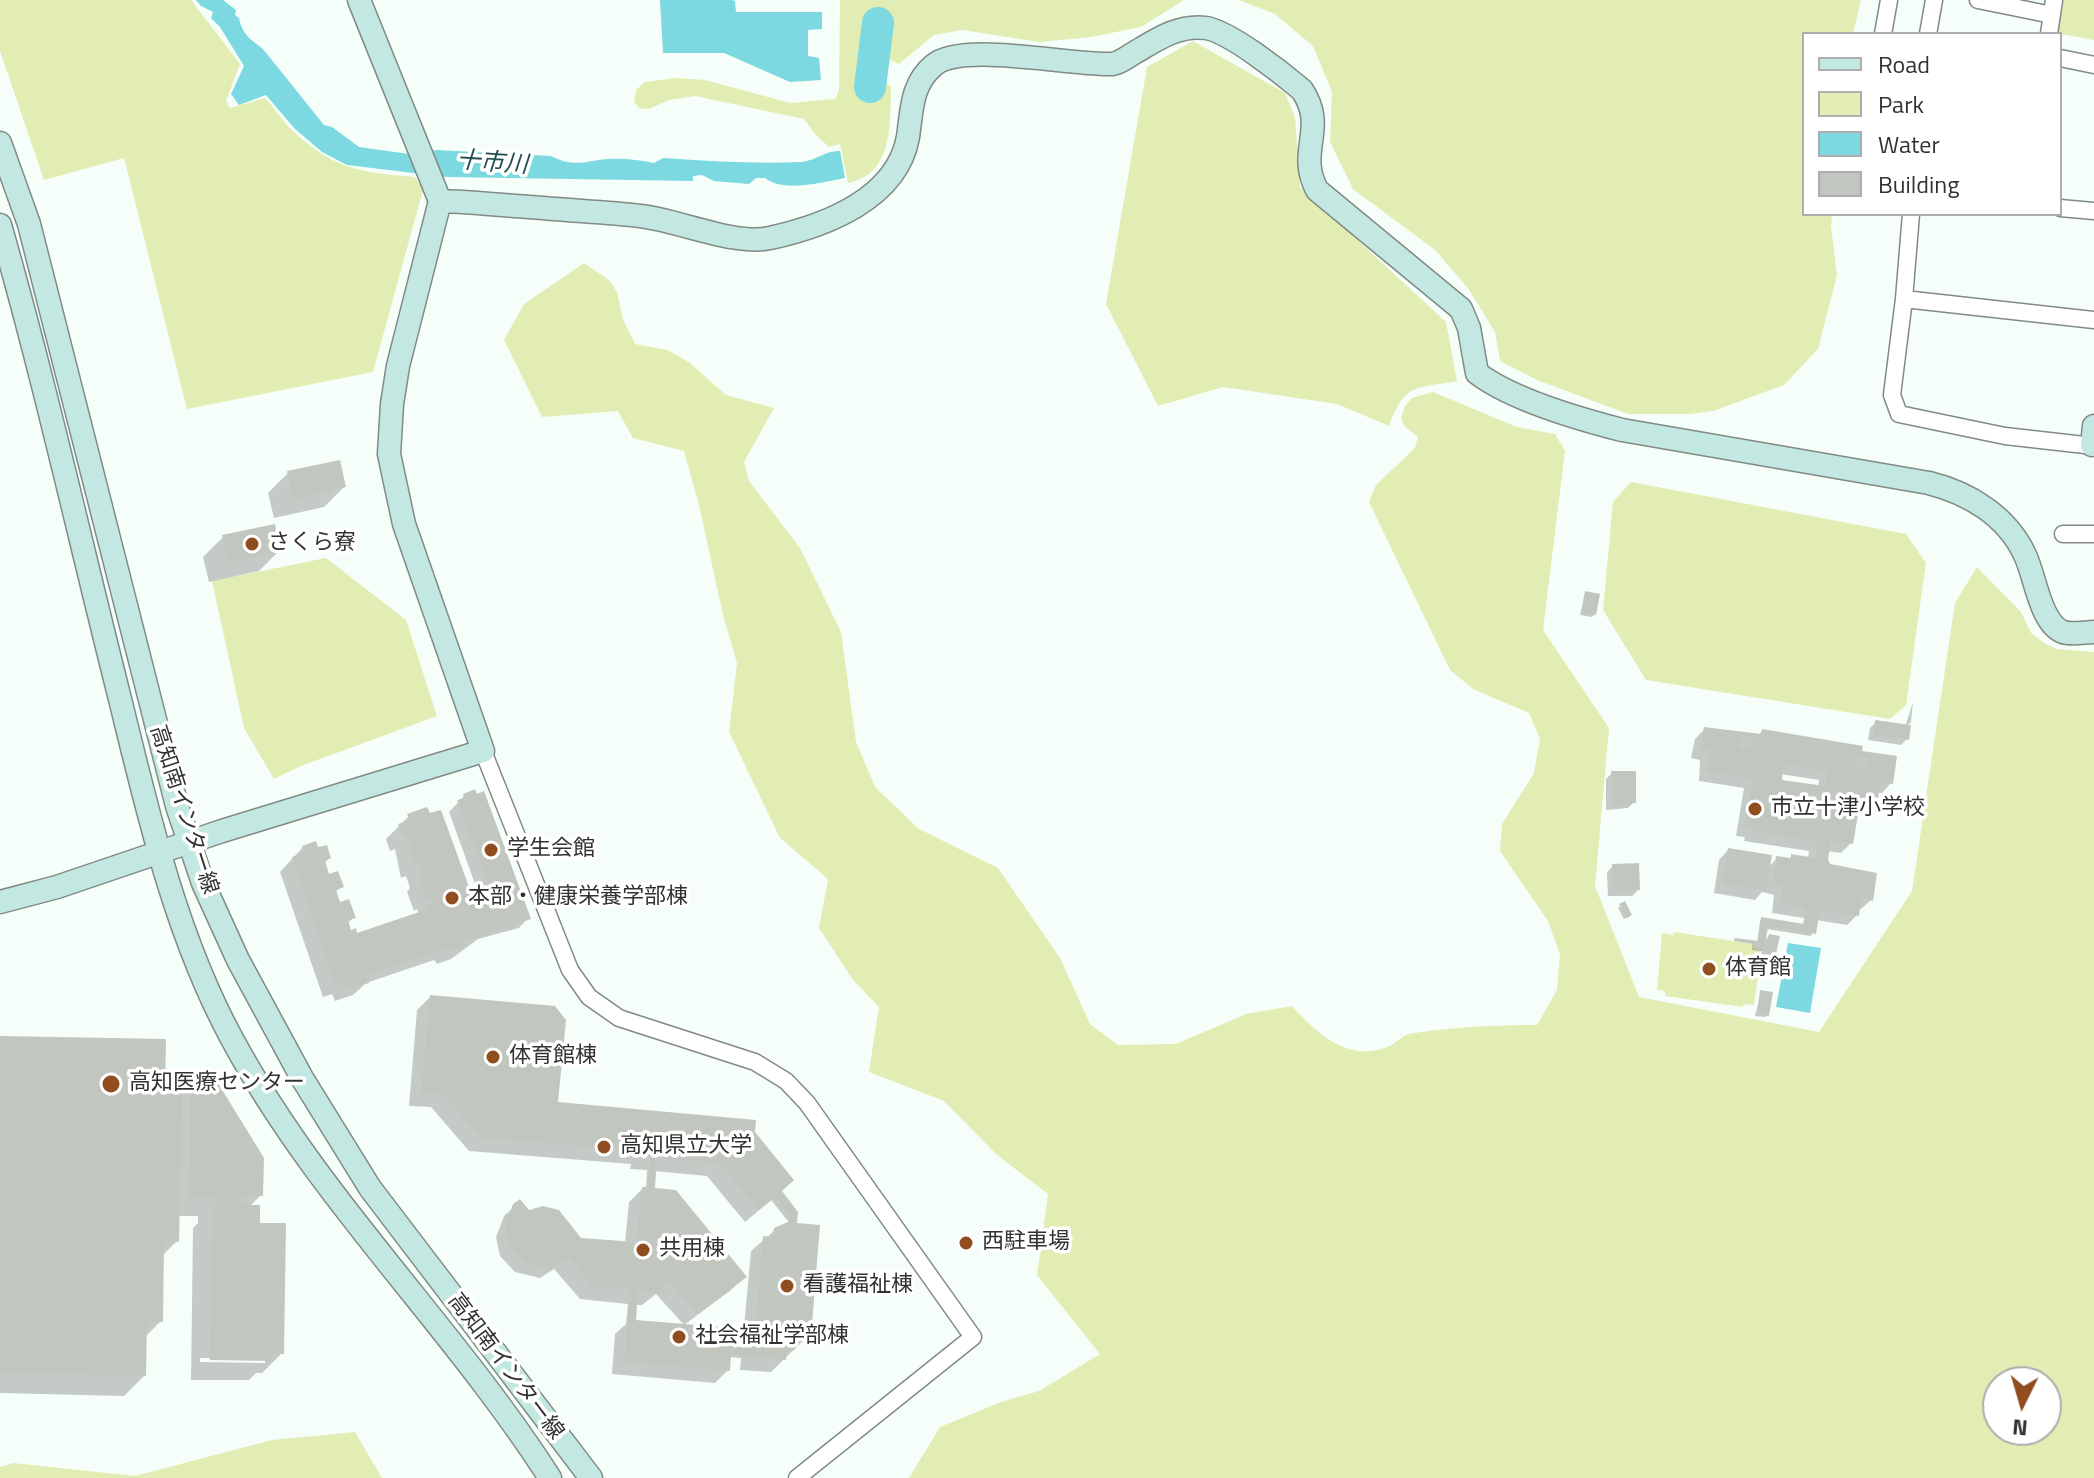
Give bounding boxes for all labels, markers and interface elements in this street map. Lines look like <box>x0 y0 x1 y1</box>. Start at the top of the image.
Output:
legend <box>1802 32 2062 216</box>
text: Road <box>1878 46 1930 82</box>
text: Park <box>1878 86 1924 122</box>
text: Water <box>1878 126 1940 162</box>
water label: 十市川 <box>455 147 529 181</box>
text: Building <box>1878 166 1960 202</box>
place label: さくら寮 <box>268 531 356 557</box>
marker: さくら寮 <box>243 535 261 553</box>
street label: 高知南インター線 <box>143 722 223 898</box>
place label: 市立十津小学校 <box>1771 796 1925 822</box>
marker: 市立十津小学校 <box>1746 800 1764 818</box>
place label: 学生会館 <box>507 837 595 863</box>
marker: 学生会館 <box>482 841 500 859</box>
place label: 本部・健康栄養学部棟 <box>468 885 688 911</box>
marker: 本部・健康栄養学部棟 <box>443 889 461 907</box>
place label: 体育館 <box>1725 956 1791 982</box>
marker: 体育館 <box>1700 960 1718 978</box>
place label: 体育館棟 <box>509 1044 597 1070</box>
marker: 体育館棟 <box>484 1048 502 1066</box>
place label: 高知医療センター <box>129 1071 305 1097</box>
marker: 高知医療センター <box>100 1073 122 1095</box>
place label: 高知県立大学 <box>620 1134 752 1160</box>
marker: 高知県立大学 <box>595 1138 613 1156</box>
place label: 西駐車場 <box>982 1230 1070 1256</box>
marker: 西駐車場 <box>957 1234 975 1252</box>
place label: 共用棟 <box>659 1237 725 1263</box>
marker: 共用棟 <box>634 1241 652 1259</box>
place label: 看護福祉棟 <box>803 1273 913 1299</box>
marker: 看護福祉棟 <box>778 1277 796 1295</box>
street label: 高知南インター線 <box>441 1289 569 1445</box>
place label: 社会福祉学部棟 <box>695 1324 849 1350</box>
marker: 社会福祉学部棟 <box>670 1328 688 1346</box>
north arrow <box>1982 1366 2062 1446</box>
text: N <box>2011 1410 2029 1446</box>

